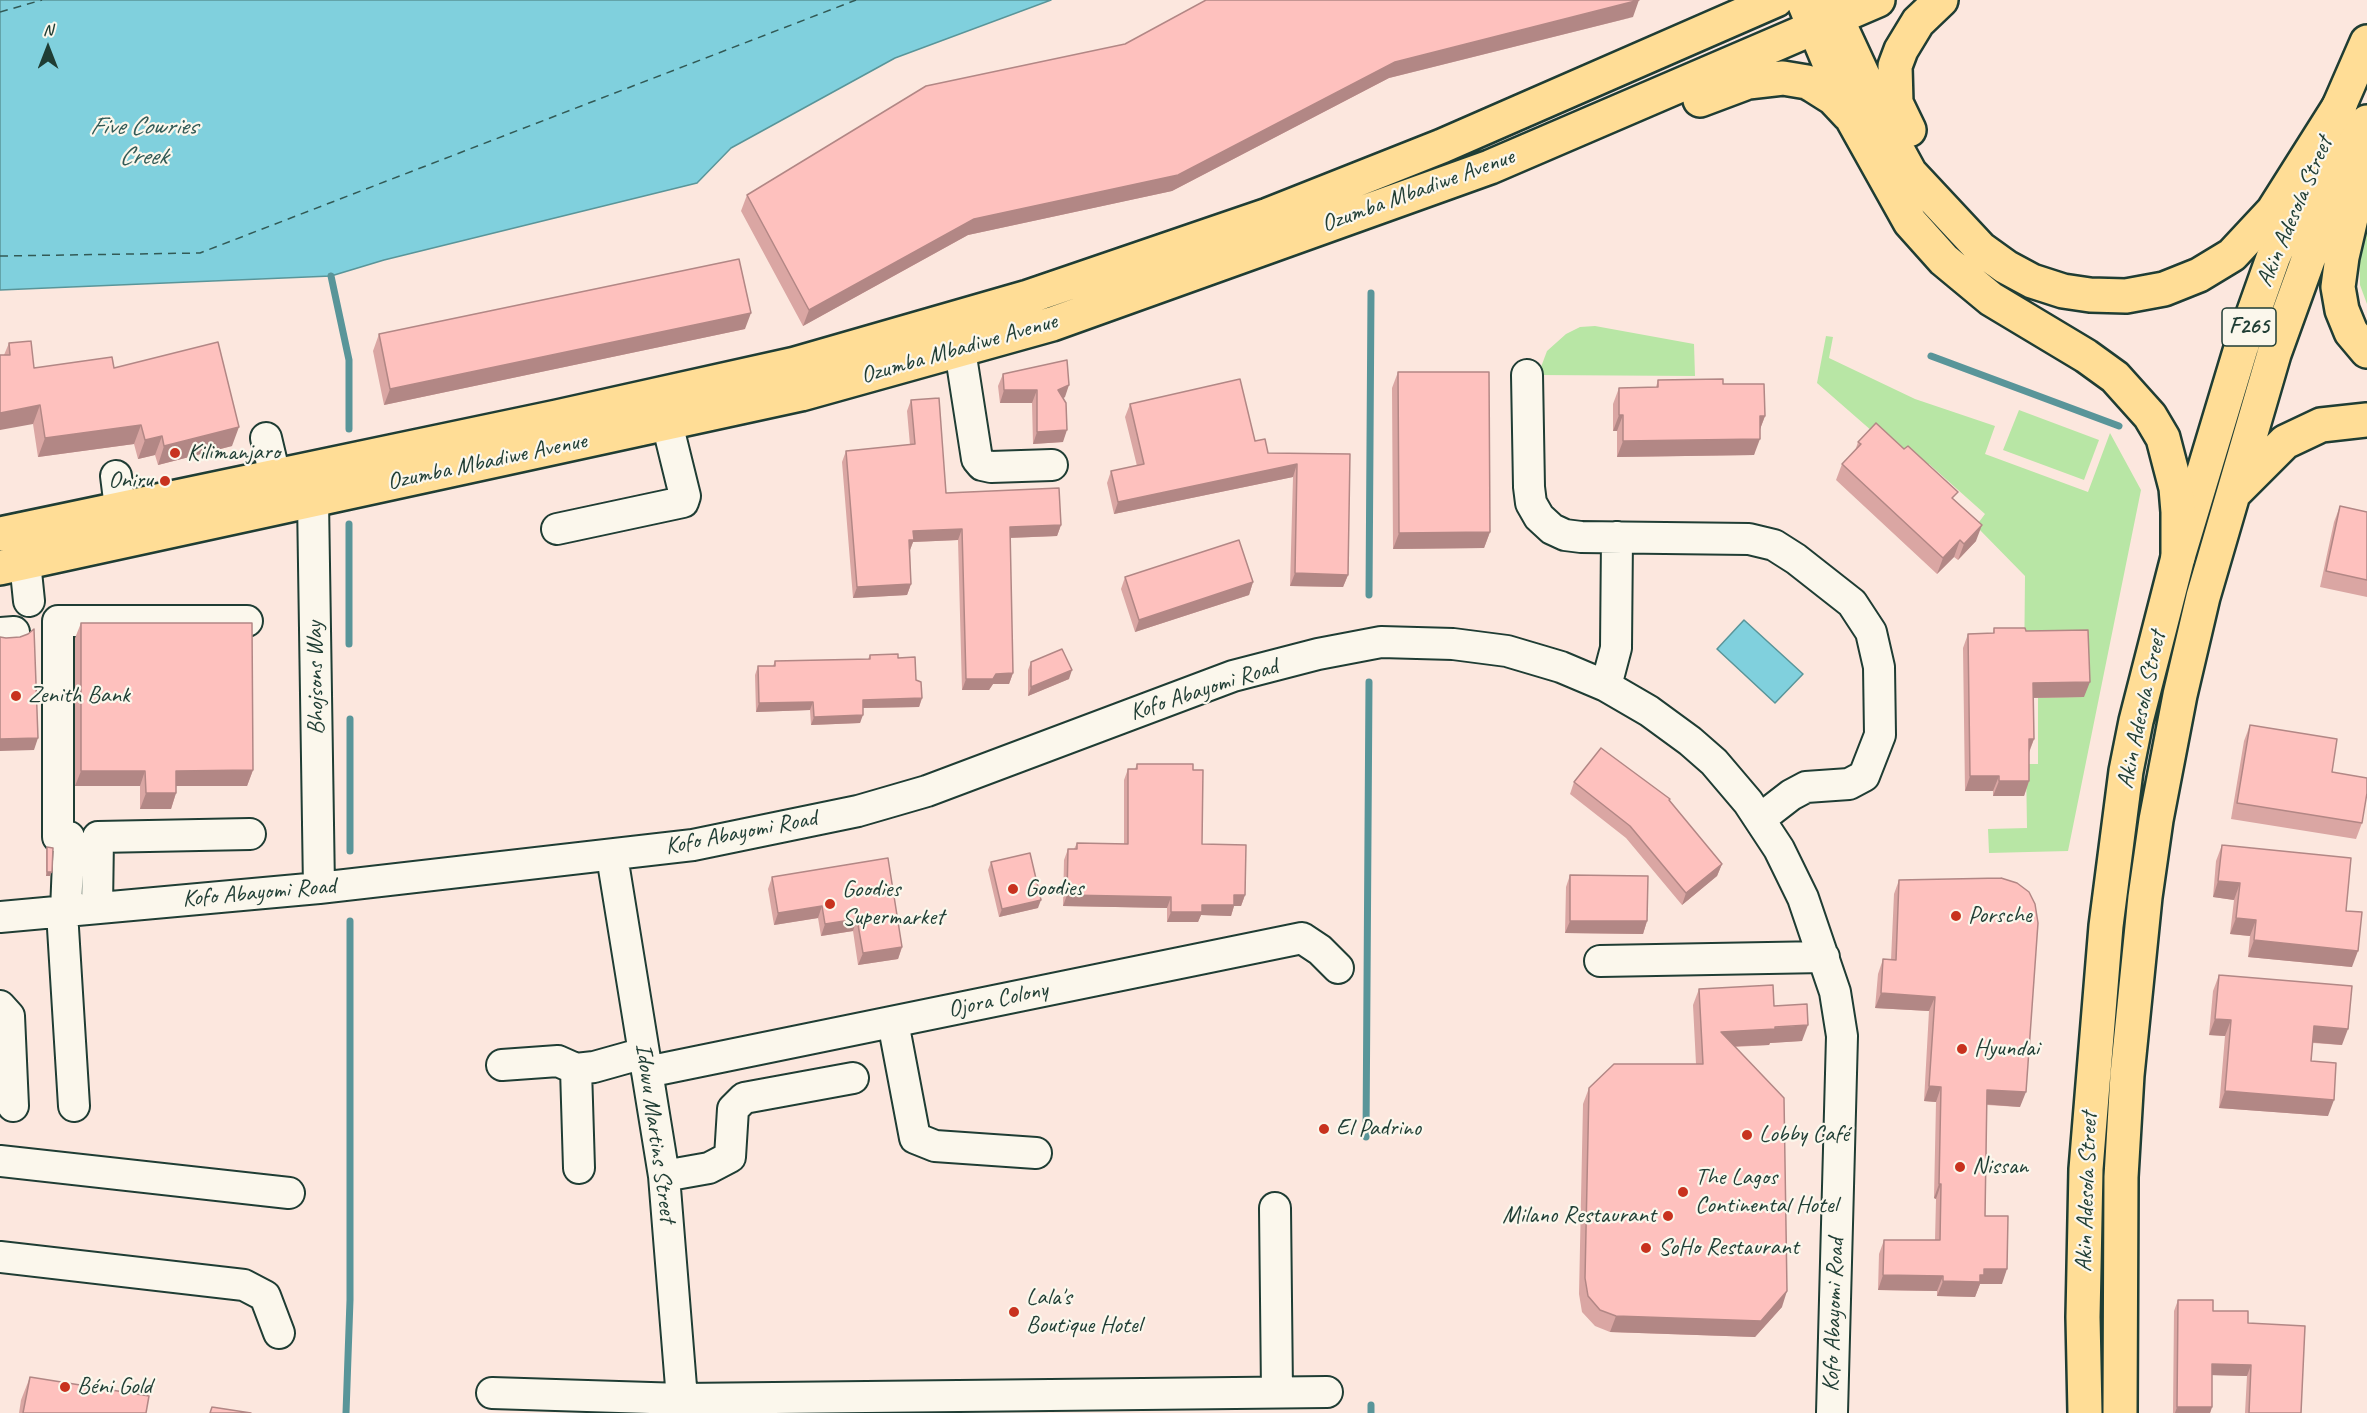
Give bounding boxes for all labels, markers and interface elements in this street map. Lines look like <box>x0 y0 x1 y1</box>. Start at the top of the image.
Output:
north arrow <box>18 18 78 78</box>
text: N <box>43 20 53 40</box>
water label: Five Cowries Creek <box>90 111 196 172</box>
street label: Akin Adesola Street <box>2250 133 2340 291</box>
street label: Ozumba Mbadiwe Avenue <box>1318 143 1518 239</box>
street label: Ozumba Mbadiwe Avenue <box>858 307 1060 391</box>
road number: F265 <box>2222 308 2276 346</box>
street label: Ozumba Mbadiwe Avenue <box>385 427 589 497</box>
place label: Kilimanjaro <box>187 439 280 467</box>
marker: Kilimanjaro <box>168 446 182 460</box>
place label: Oniru <box>108 467 153 495</box>
marker: Oniru <box>158 474 172 488</box>
street label: Bhojsons Way <box>301 621 331 735</box>
street label: Akin Adesola Street <box>2111 629 2173 791</box>
street label: Kofo Abayomi Road <box>1126 653 1282 727</box>
place label: Zenith Bank <box>28 682 130 710</box>
marker: Zenith Bank <box>9 689 23 703</box>
street label: Kofo Abayomi Road <box>663 804 819 862</box>
street label: Kofo Abayomi Road <box>181 872 337 914</box>
place label: Goodies <box>1025 875 1084 903</box>
place label: Goodies Supermarket <box>842 876 944 932</box>
marker: Goodies <box>1006 882 1020 896</box>
marker: Goodies Supermarket <box>823 897 837 911</box>
place label: Porsche <box>1968 902 2032 930</box>
marker: Porsche <box>1949 909 1963 923</box>
street label: Ojora Colony <box>946 975 1050 1025</box>
place label: Hyundai <box>1974 1035 2039 1063</box>
street label: Idowu Martins Street <box>628 1042 682 1224</box>
marker: Hyundai <box>1955 1042 1969 1056</box>
street label: Akin Adesola Street <box>2070 1112 2104 1272</box>
place label: El Padrino <box>1336 1115 1421 1143</box>
place label: Lobby Café <box>1759 1121 1849 1149</box>
marker: El Padrino <box>1317 1122 1331 1136</box>
marker: Lobby Café <box>1740 1128 1754 1142</box>
place label: Nissan <box>1972 1153 2028 1181</box>
marker: Nissan <box>1953 1160 1967 1174</box>
place label: The Lagos Continental Hotel <box>1695 1164 1838 1220</box>
marker: The Lagos Continental Hotel <box>1676 1185 1690 1199</box>
place label: Milano Restaurant <box>1502 1202 1656 1230</box>
marker: Milano Restaurant <box>1661 1209 1675 1223</box>
place label: SoHo Restaurant <box>1658 1234 1799 1262</box>
street label: Kofo Abayomi Road <box>1817 1238 1851 1392</box>
marker: SoHo Restaurant <box>1639 1241 1653 1255</box>
place label: Lala's Boutique Hotel <box>1026 1284 1142 1340</box>
marker: Lala's Boutique Hotel <box>1007 1305 1021 1319</box>
place label: Béni Gold <box>77 1373 152 1401</box>
marker: Béni Gold <box>58 1380 72 1394</box>

